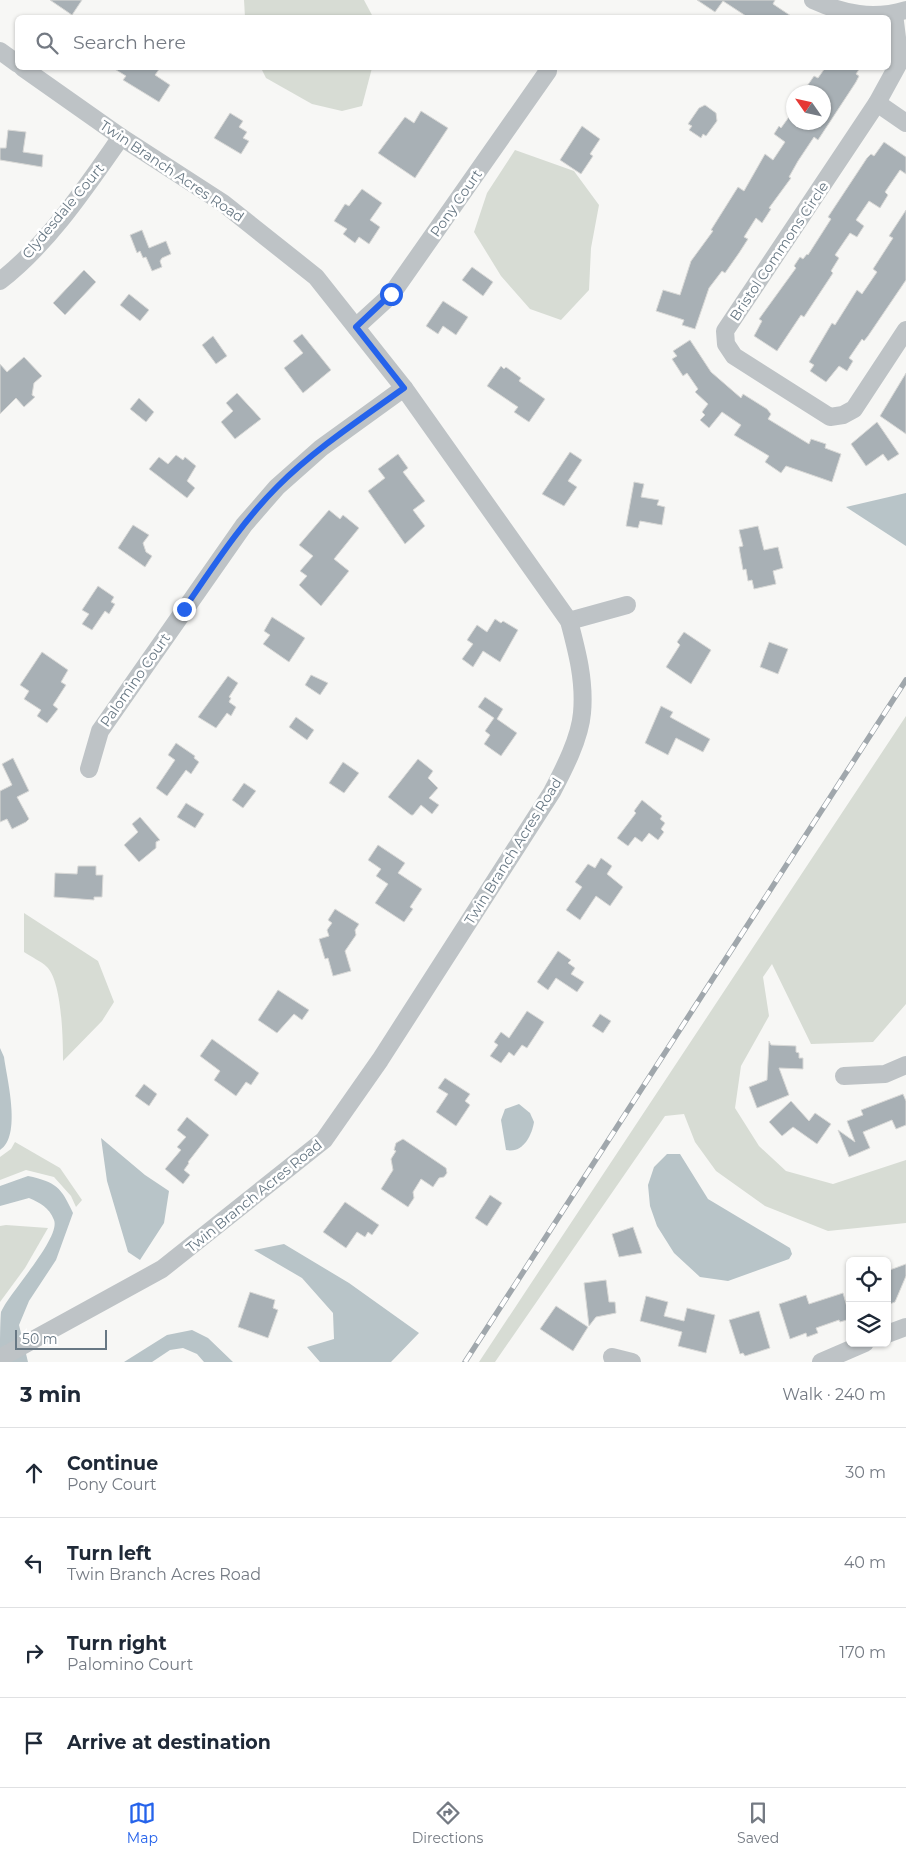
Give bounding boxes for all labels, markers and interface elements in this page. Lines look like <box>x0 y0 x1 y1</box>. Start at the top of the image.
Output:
search box <box>15 15 891 70</box>
icon: search <box>33 29 61 57</box>
text: Search here <box>73 31 186 54</box>
north arrow <box>786 85 831 130</box>
street label: Twin Branch Acres Road <box>97 116 247 226</box>
street label: Clydesdale Court <box>18 159 108 262</box>
street label: Pony Court <box>426 165 486 240</box>
street label: Bristol Commons Circle <box>726 178 832 324</box>
route start <box>380 283 403 306</box>
route end <box>173 598 196 621</box>
street label: Palomino Court <box>96 629 174 730</box>
street label: Twin Branch Acres Road <box>460 774 566 928</box>
street label: Twin Branch Acres Road <box>182 1136 326 1256</box>
map controls <box>846 1257 891 1347</box>
button: locate <box>846 1257 891 1302</box>
button: layers <box>846 1302 891 1347</box>
scale bar <box>15 1327 108 1350</box>
text: 50 m <box>22 1330 58 1348</box>
text: 3 min <box>20 1382 81 1407</box>
text: Walk · 240 m <box>782 1385 886 1404</box>
text: Continue <box>67 1452 158 1475</box>
icon: ahead <box>20 1459 48 1487</box>
text: 30 m <box>845 1463 886 1482</box>
text: Pony Court <box>67 1475 157 1494</box>
text: Turn left <box>67 1542 152 1565</box>
icon: left <box>20 1549 48 1577</box>
text: 40 m <box>844 1553 886 1572</box>
text: Twin Branch Acres Road <box>67 1565 261 1584</box>
text: Turn right <box>67 1632 167 1655</box>
icon: right <box>20 1639 48 1667</box>
text: 170 m <box>839 1643 886 1662</box>
text: Palomino Court <box>67 1655 193 1674</box>
icon: arrive <box>20 1729 48 1757</box>
text: Arrive at destination <box>67 1731 271 1754</box>
tab: Map <box>127 1799 158 1847</box>
tab: Directions <box>412 1799 483 1847</box>
tab: Saved <box>737 1799 779 1847</box>

